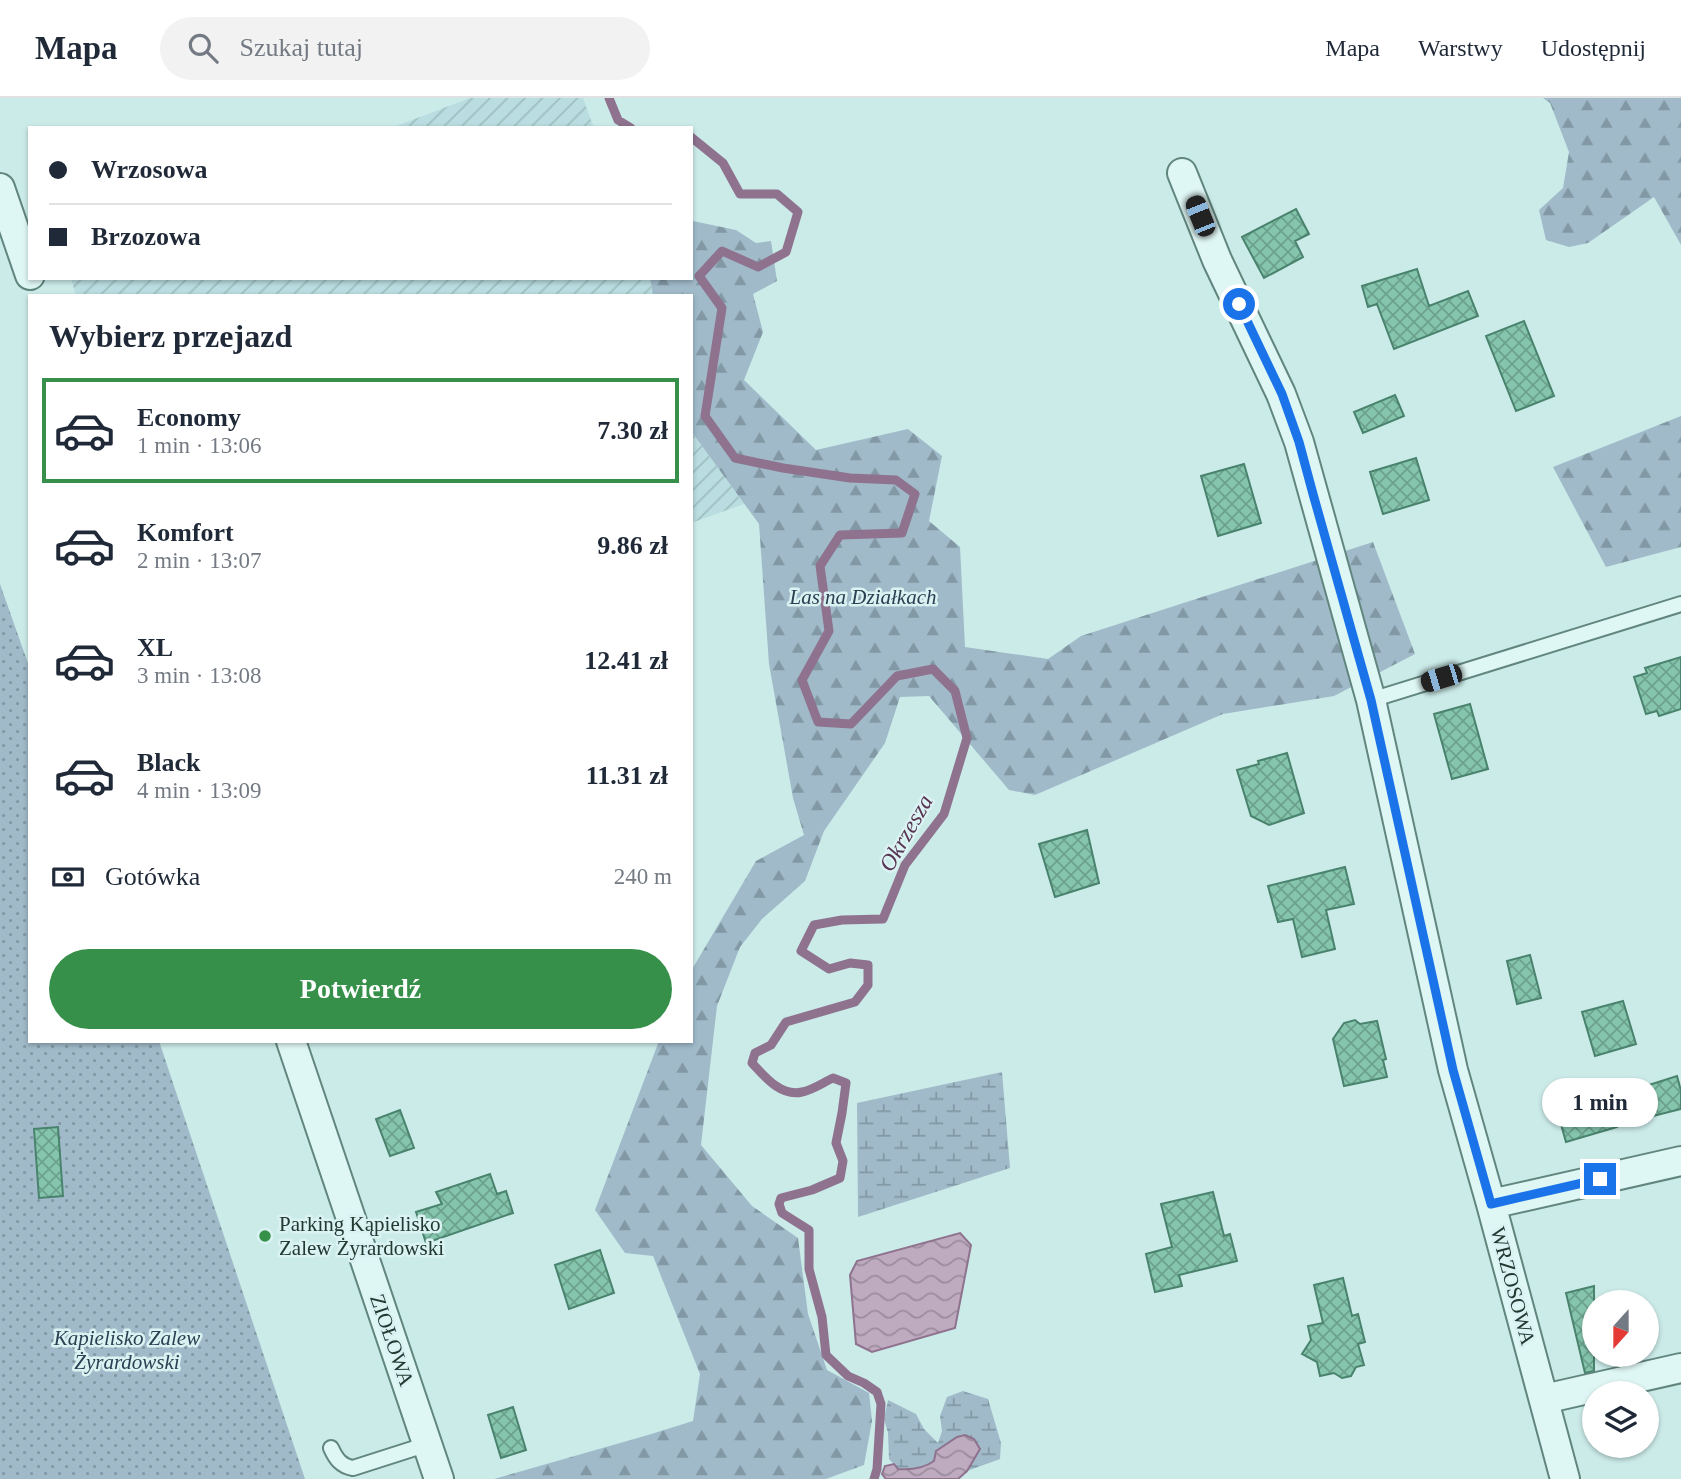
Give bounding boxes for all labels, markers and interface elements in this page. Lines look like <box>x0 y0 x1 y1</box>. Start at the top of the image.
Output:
search box <box>160 17 650 80</box>
icon: search <box>184 29 222 67</box>
text: Mapa <box>35 30 118 66</box>
text: Szukaj tutaj <box>240 33 363 62</box>
text: Mapa <box>1325 35 1380 61</box>
text: Warstwy <box>1418 35 1503 61</box>
text: Udostępnij <box>1541 35 1646 61</box>
text: Wrzosowa <box>91 155 208 184</box>
car <box>1183 193 1218 239</box>
text: Brzozowa <box>91 222 201 251</box>
route start <box>1223 288 1255 320</box>
text: Wybierz przejazd <box>49 318 292 354</box>
icon: car <box>53 399 116 462</box>
text: Economy <box>137 403 241 432</box>
text: 7.30 zł <box>597 416 668 445</box>
text: 1 min · 13:06 <box>137 433 262 458</box>
icon: car <box>53 514 116 577</box>
text: Komfort <box>137 518 234 547</box>
text: 9.86 zł <box>597 531 668 560</box>
text: 2 min · 13:07 <box>137 548 262 573</box>
park label: Las na Działkach <box>789 585 937 609</box>
icon: car <box>53 629 116 692</box>
text: XL <box>137 633 173 662</box>
text: 12.41 zł <box>584 646 668 675</box>
car <box>1418 662 1465 694</box>
text: 3 min · 13:08 <box>137 663 262 688</box>
icon: car <box>53 744 116 807</box>
text: Black <box>137 748 201 777</box>
text: 11.31 zł <box>586 761 668 790</box>
text: 4 min · 13:09 <box>137 778 262 803</box>
water label: Okrzesza <box>874 790 938 876</box>
icon: cash <box>49 858 87 896</box>
text: Gotówka <box>105 862 200 891</box>
text: 240 m <box>614 864 672 889</box>
button: Potwierdź <box>49 949 672 1029</box>
callout: 1 min <box>1542 1077 1658 1126</box>
text: 1 min <box>1572 1090 1628 1115</box>
route end <box>1584 1163 1616 1195</box>
place label: Parking Kąpielisko Zalew Żyrardowski <box>279 1212 444 1260</box>
street label: WRZOSOWA <box>1486 1224 1541 1349</box>
marker: Parking Kąpielisko Zalew Żyrardowski <box>257 1228 273 1244</box>
north arrow <box>1582 1290 1659 1367</box>
map controls <box>1582 1290 1659 1458</box>
street label: ZIOŁOWA <box>365 1291 419 1390</box>
park label: Kapielisko Zalew Żyrardowski <box>53 1326 200 1374</box>
button: layers <box>1582 1381 1659 1458</box>

